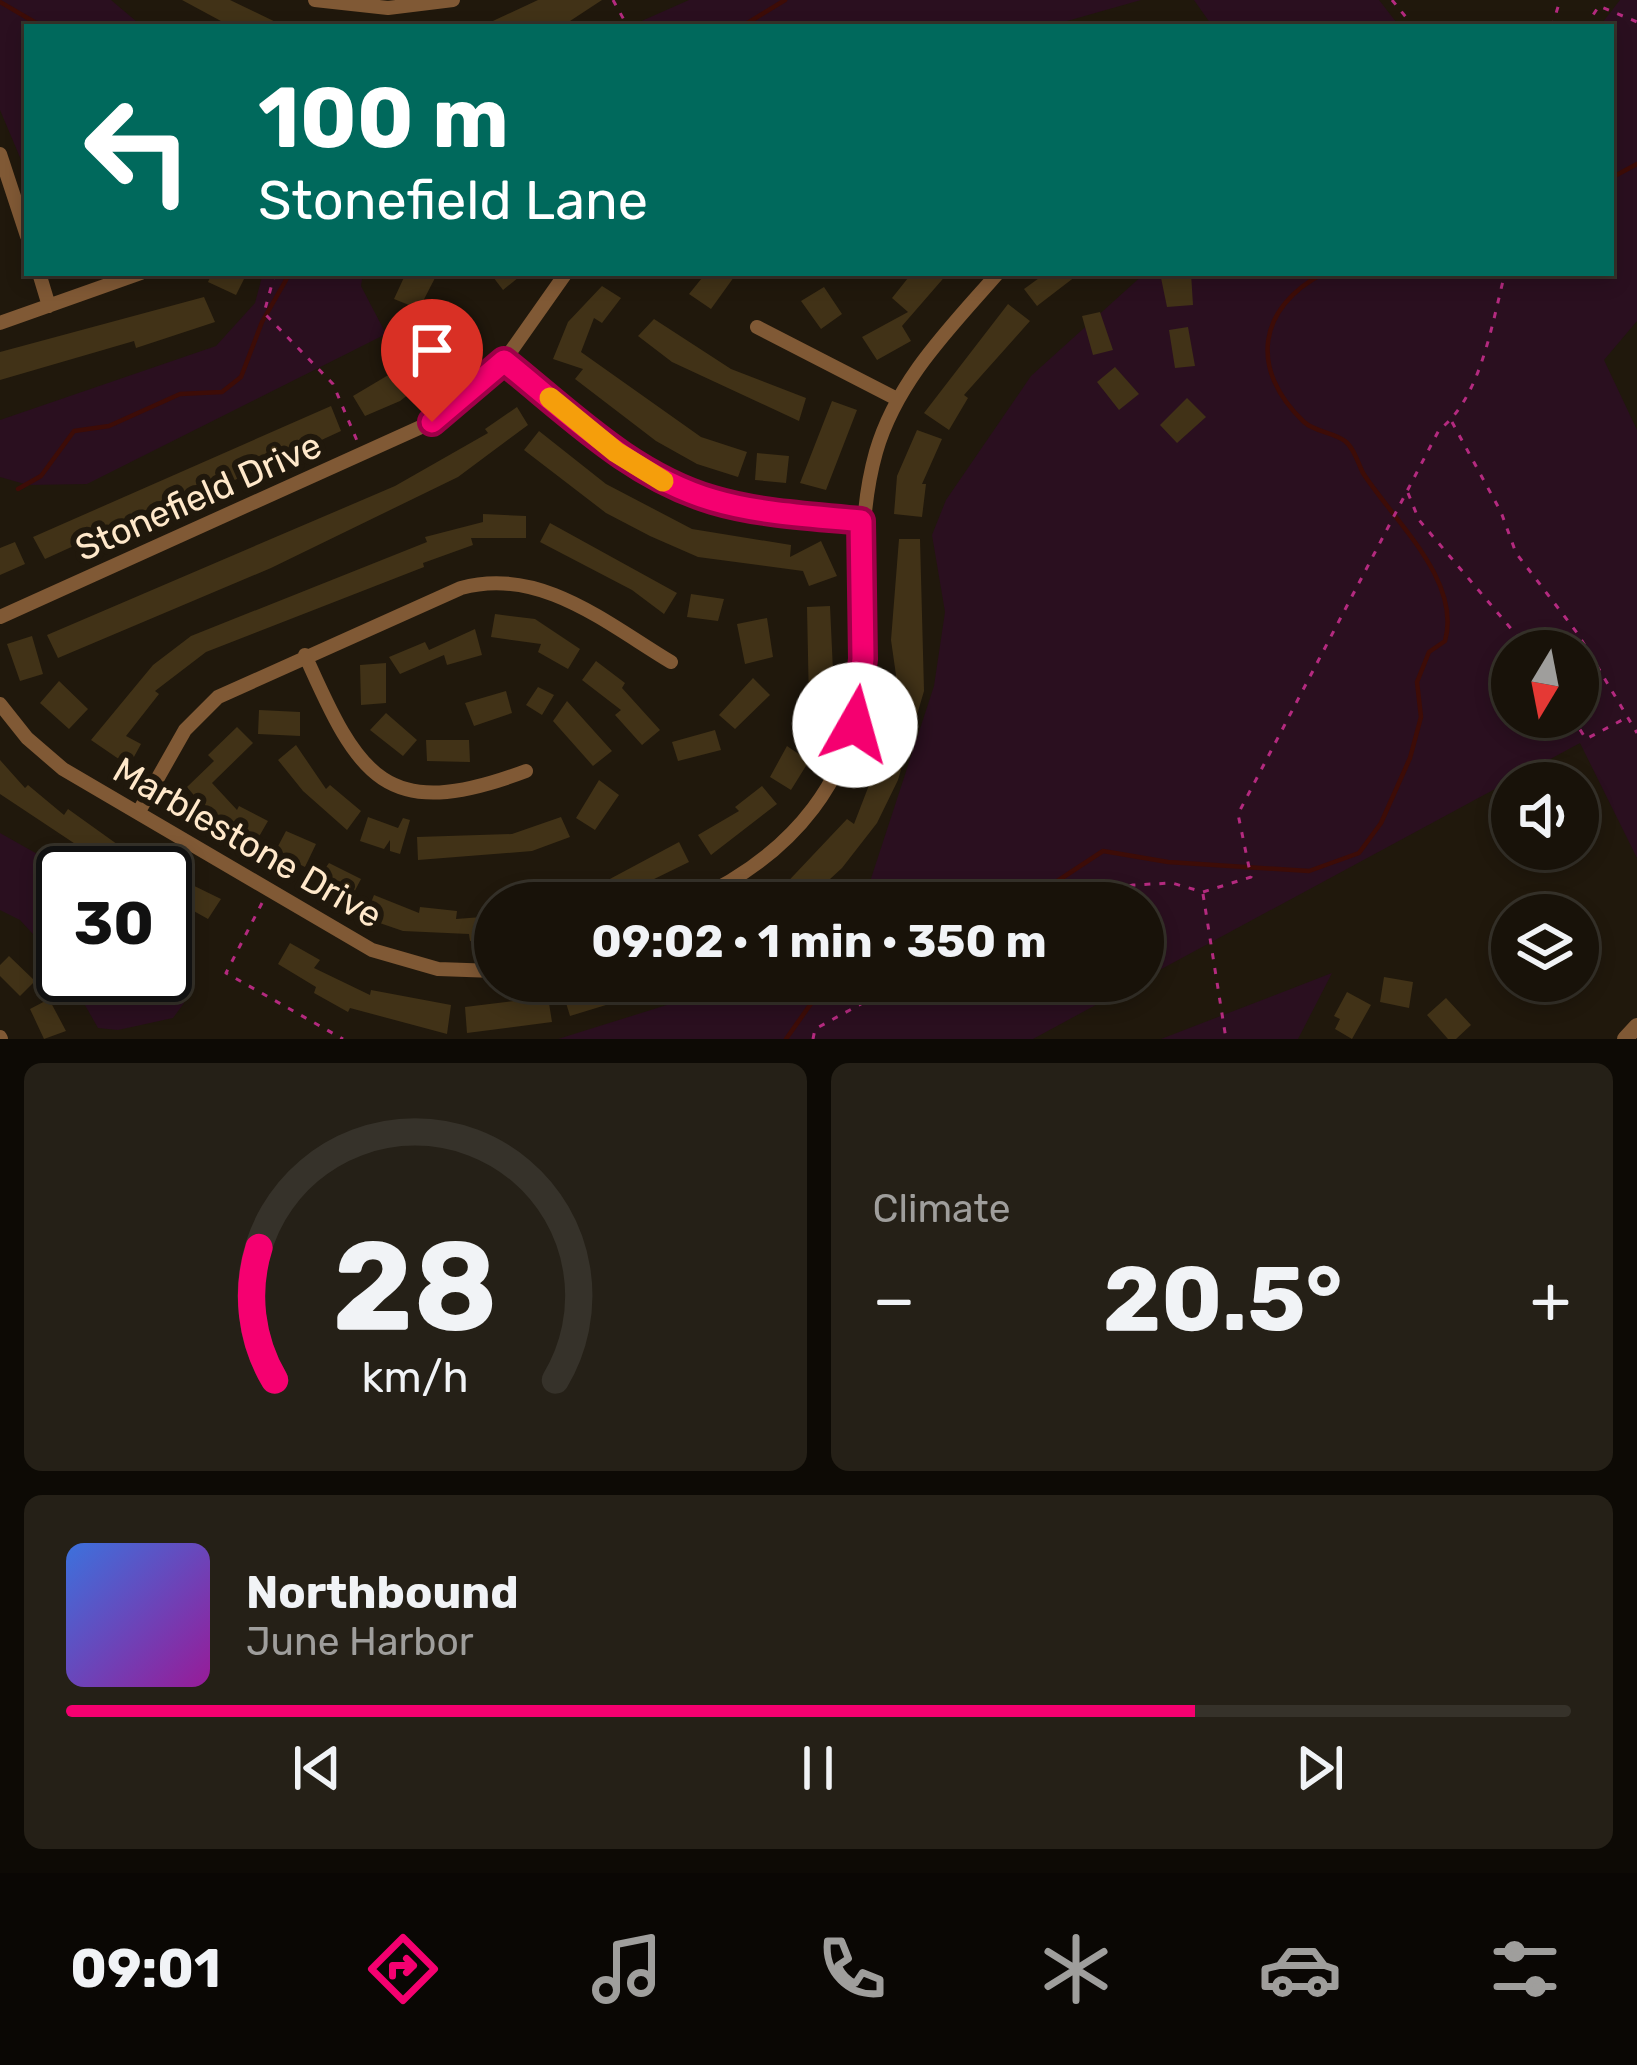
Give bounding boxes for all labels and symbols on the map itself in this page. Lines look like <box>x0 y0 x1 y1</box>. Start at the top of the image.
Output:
pin <box>381 299 483 422</box>
street label: Stonefield Drive <box>69 423 328 570</box>
north arrow <box>1491 630 1599 738</box>
position arrow <box>792 662 918 788</box>
street label: Marblestone Drive <box>106 748 390 937</box>
speed limit sign: 30 <box>36 846 192 1002</box>

